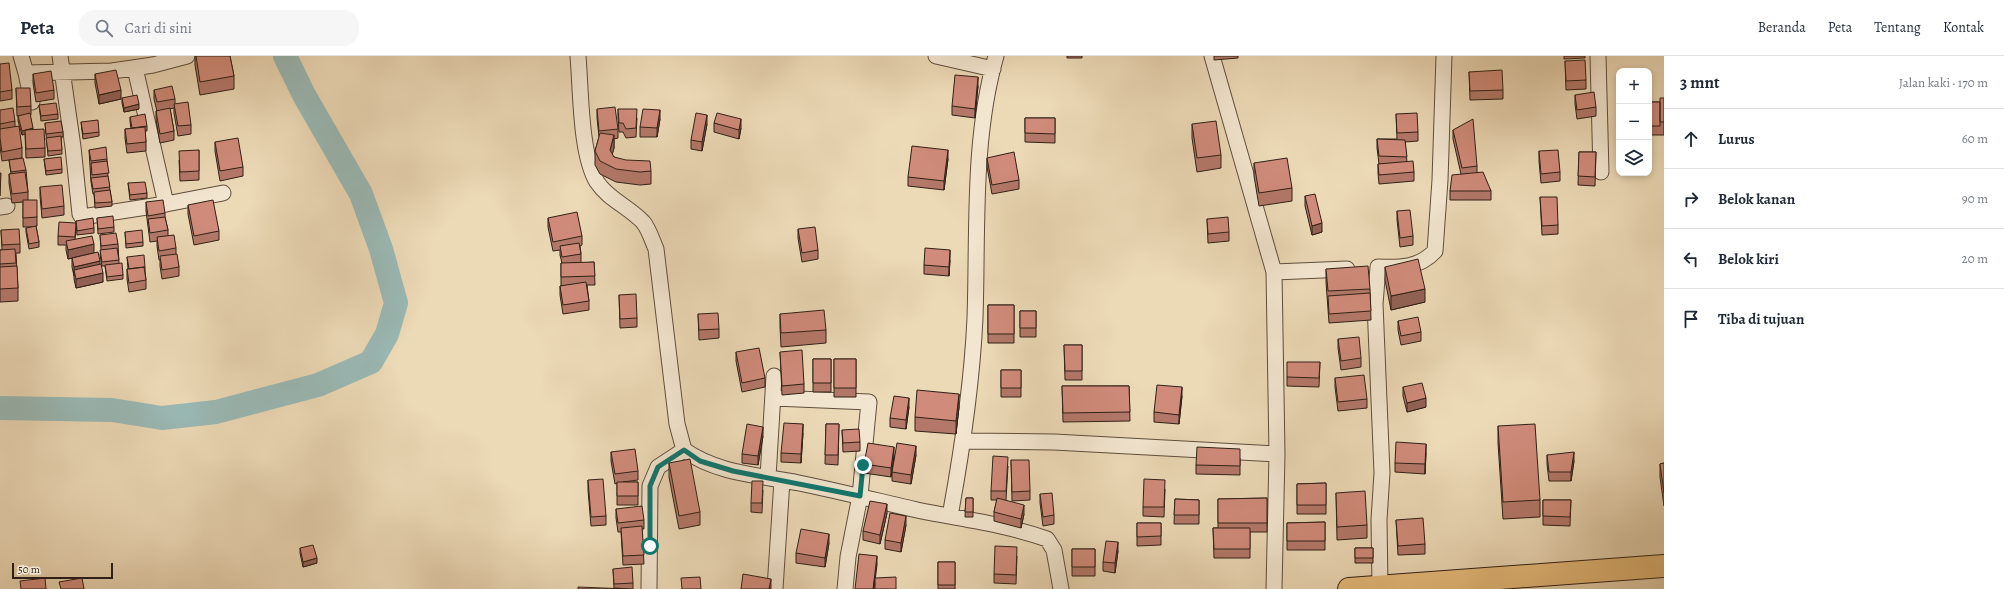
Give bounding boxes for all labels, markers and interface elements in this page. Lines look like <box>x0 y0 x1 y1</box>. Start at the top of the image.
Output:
search box <box>79 10 359 46</box>
text: Peta <box>20 15 55 41</box>
icon: search <box>93 17 115 39</box>
text: Cari di sini <box>125 18 192 38</box>
text: Beranda <box>1758 18 1806 37</box>
text: Peta <box>1828 18 1852 37</box>
text: Tentang <box>1874 18 1921 37</box>
text: Kontak <box>1943 18 1984 37</box>
map controls <box>1616 68 1652 176</box>
button: + <box>1616 68 1652 104</box>
text: 3 mnt <box>1680 71 1720 94</box>
text: Jalan kaki · 170 m <box>1899 74 1988 91</box>
button: − <box>1616 104 1652 140</box>
icon: ahead <box>1680 128 1702 150</box>
text: Lurus <box>1718 129 1755 149</box>
text: 60 m <box>1962 130 1988 147</box>
button: layers <box>1616 140 1652 176</box>
icon: right <box>1680 188 1702 210</box>
text: Belok kanan <box>1718 189 1795 209</box>
text: 90 m <box>1962 190 1988 207</box>
icon: left <box>1680 248 1702 270</box>
text: Belok kiri <box>1718 249 1779 269</box>
text: 20 m <box>1962 250 1988 267</box>
icon: arrive <box>1680 308 1702 330</box>
text: Tiba di tujuan <box>1718 309 1804 329</box>
route end <box>854 456 872 474</box>
route start <box>641 537 659 555</box>
scale bar <box>12 561 113 580</box>
text: 50 m <box>18 562 40 577</box>

